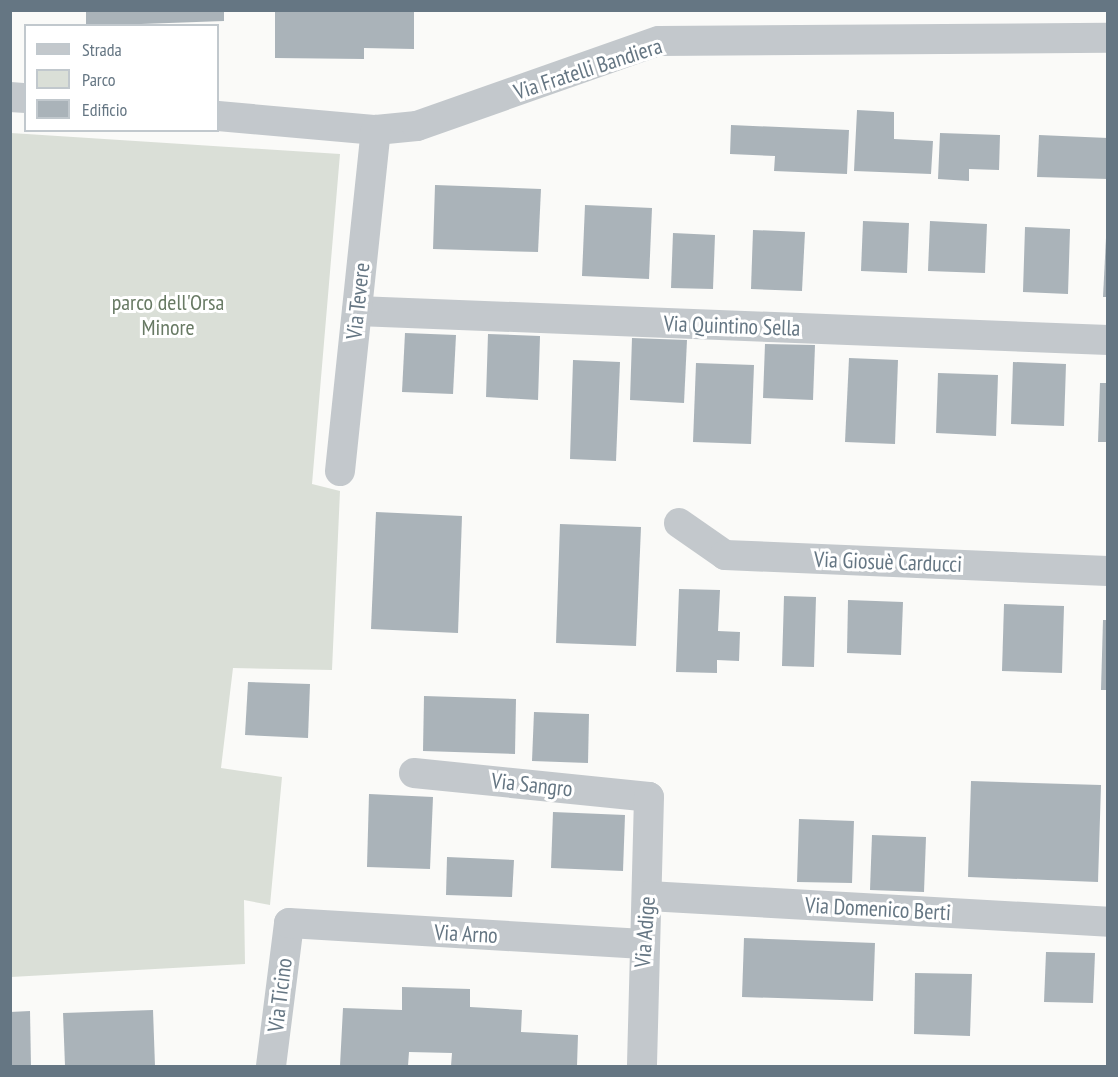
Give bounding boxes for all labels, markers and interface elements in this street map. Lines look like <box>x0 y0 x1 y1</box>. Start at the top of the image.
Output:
legend <box>24 24 219 132</box>
street label: Via Fratelli Bandiera <box>511 33 665 105</box>
text: Strada <box>82 38 122 61</box>
text: Parco <box>82 68 116 91</box>
text: Edificio <box>82 98 127 121</box>
street label: Via Tevere <box>341 261 375 341</box>
park label: parco dell'Orsa Minore <box>112 289 224 340</box>
street label: Via Quintino Sella <box>663 310 801 342</box>
street label: Via Giosuè Carducci <box>814 546 962 578</box>
street label: Via Sangro <box>490 768 574 802</box>
street label: Via Domenico Berti <box>805 892 951 926</box>
street label: Via Adige <box>629 895 661 969</box>
street label: Via Arno <box>433 919 499 949</box>
street label: Via Ticino <box>262 956 298 1034</box>

